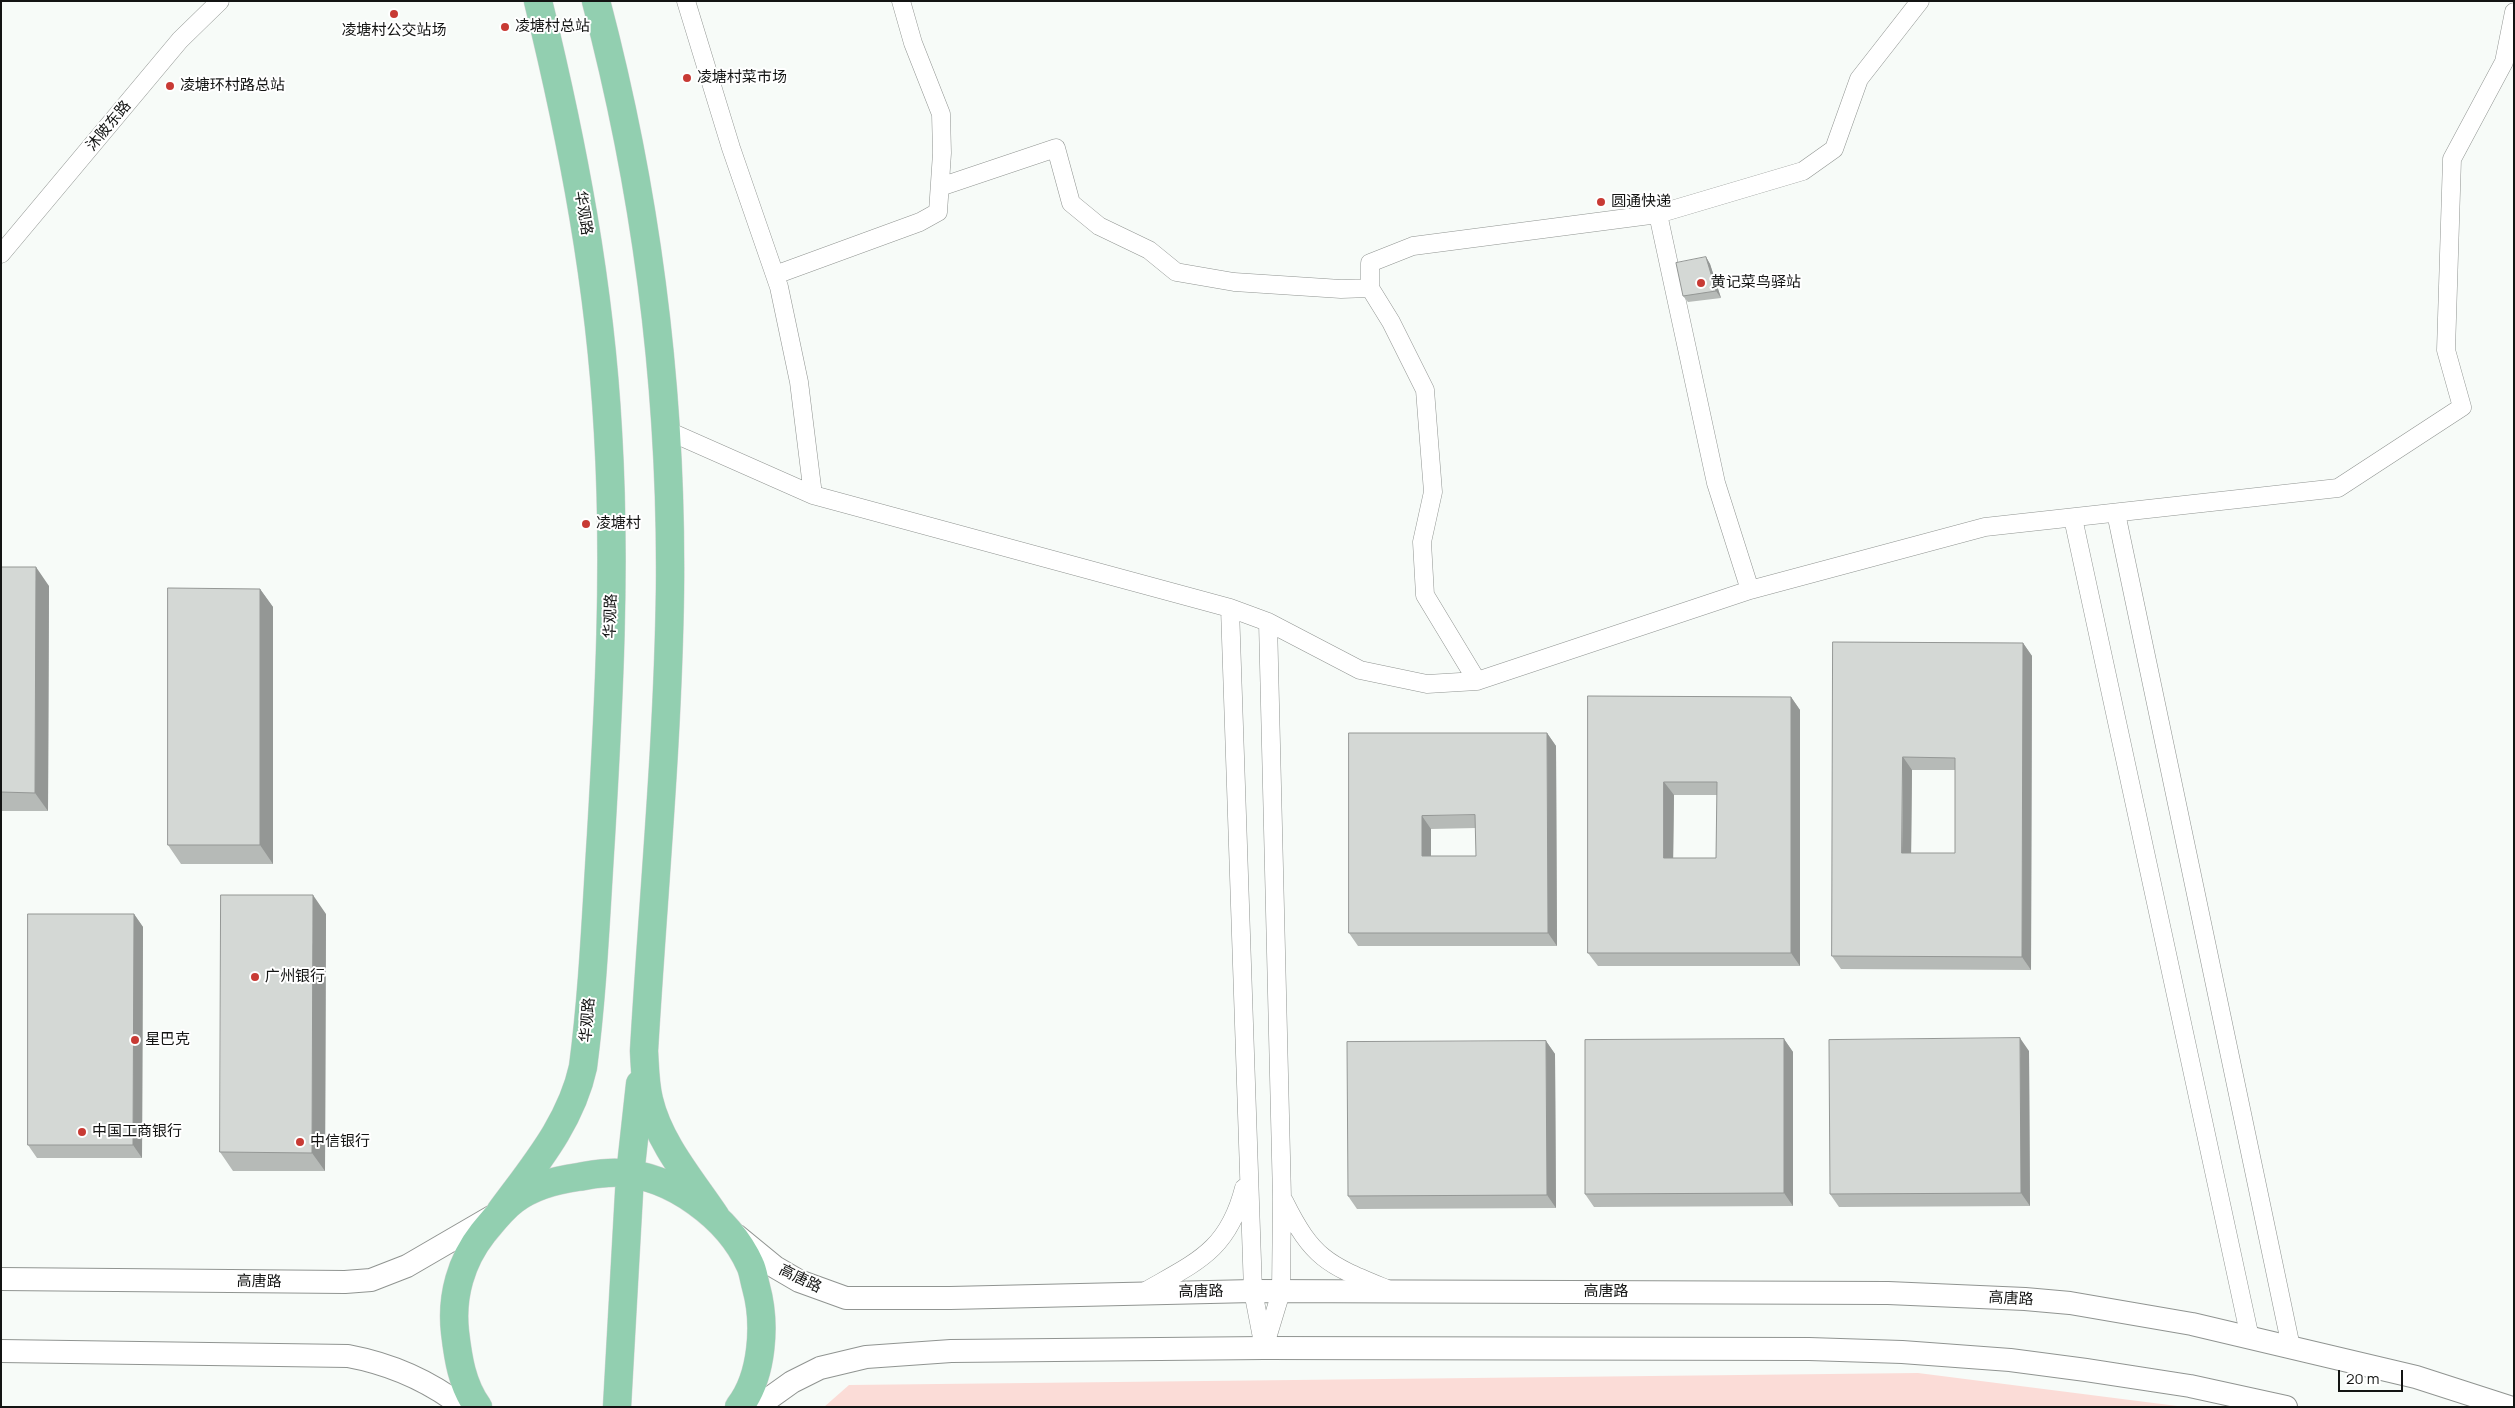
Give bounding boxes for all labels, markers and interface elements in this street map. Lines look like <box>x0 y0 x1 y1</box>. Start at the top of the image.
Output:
marker: 凌塘村公交站场 <box>388 8 400 20</box>
place label: 凌塘村总站 <box>515 18 590 36</box>
marker: 凌塘村总站 <box>499 21 511 33</box>
place label: 凌塘村公交站场 <box>342 22 446 40</box>
place label: 凌塘村菜市场 <box>697 69 787 87</box>
marker: 凌塘村菜市场 <box>681 72 693 84</box>
place label: 凌塘环村路总站 <box>180 77 285 95</box>
marker: 凌塘环村路总站 <box>164 80 176 92</box>
street label: 沐陂东路 <box>83 97 135 155</box>
street label: 华观路 <box>571 189 595 237</box>
place label: 圆通快递 <box>1611 193 1671 211</box>
marker: 圆通快递 <box>1595 196 1607 208</box>
place label: 黄记菜鸟驿站 <box>1711 274 1801 292</box>
marker: 黄记菜鸟驿站 <box>1695 277 1707 289</box>
place label: 凌塘村 <box>596 515 641 533</box>
marker: 凌塘村 <box>580 518 592 530</box>
street label: 华观路 <box>601 593 621 639</box>
place label: 广州银行 <box>265 968 325 986</box>
marker: 广州银行 <box>249 971 261 983</box>
street label: 华观路 <box>577 997 599 1043</box>
place label: 星巴克 <box>145 1031 190 1049</box>
marker: 星巴克 <box>129 1034 141 1046</box>
place label: 中国工商银行 <box>92 1123 182 1141</box>
marker: 中国工商银行 <box>76 1126 88 1138</box>
place label: 中信银行 <box>310 1133 370 1151</box>
marker: 中信银行 <box>294 1136 306 1148</box>
street label: 高唐路 <box>776 1261 824 1297</box>
street label: 高唐路 <box>236 1273 282 1291</box>
street label: 高唐路 <box>1178 1283 1224 1301</box>
street label: 高唐路 <box>1584 1283 1628 1301</box>
street label: 高唐路 <box>1988 1289 2034 1309</box>
scale bar <box>2340 1360 2405 1392</box>
text: 20 m <box>2346 1368 2379 1389</box>

